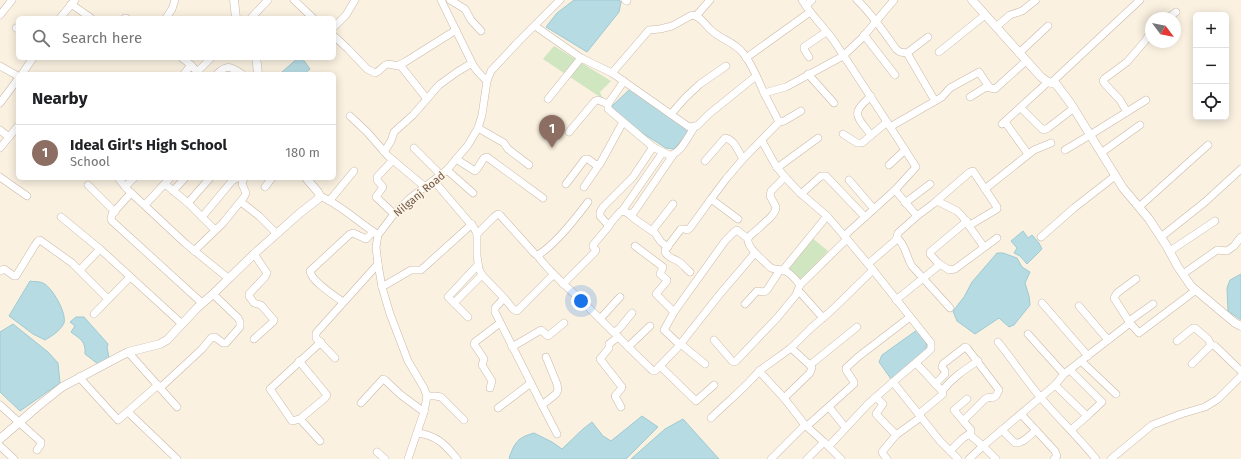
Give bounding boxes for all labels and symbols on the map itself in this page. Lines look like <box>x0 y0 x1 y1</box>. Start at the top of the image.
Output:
north arrow <box>1145 12 1181 48</box>
pin: 1 <box>539 115 565 148</box>
street label: Nilganj Road <box>391 169 448 220</box>
your location <box>571 291 591 311</box>

